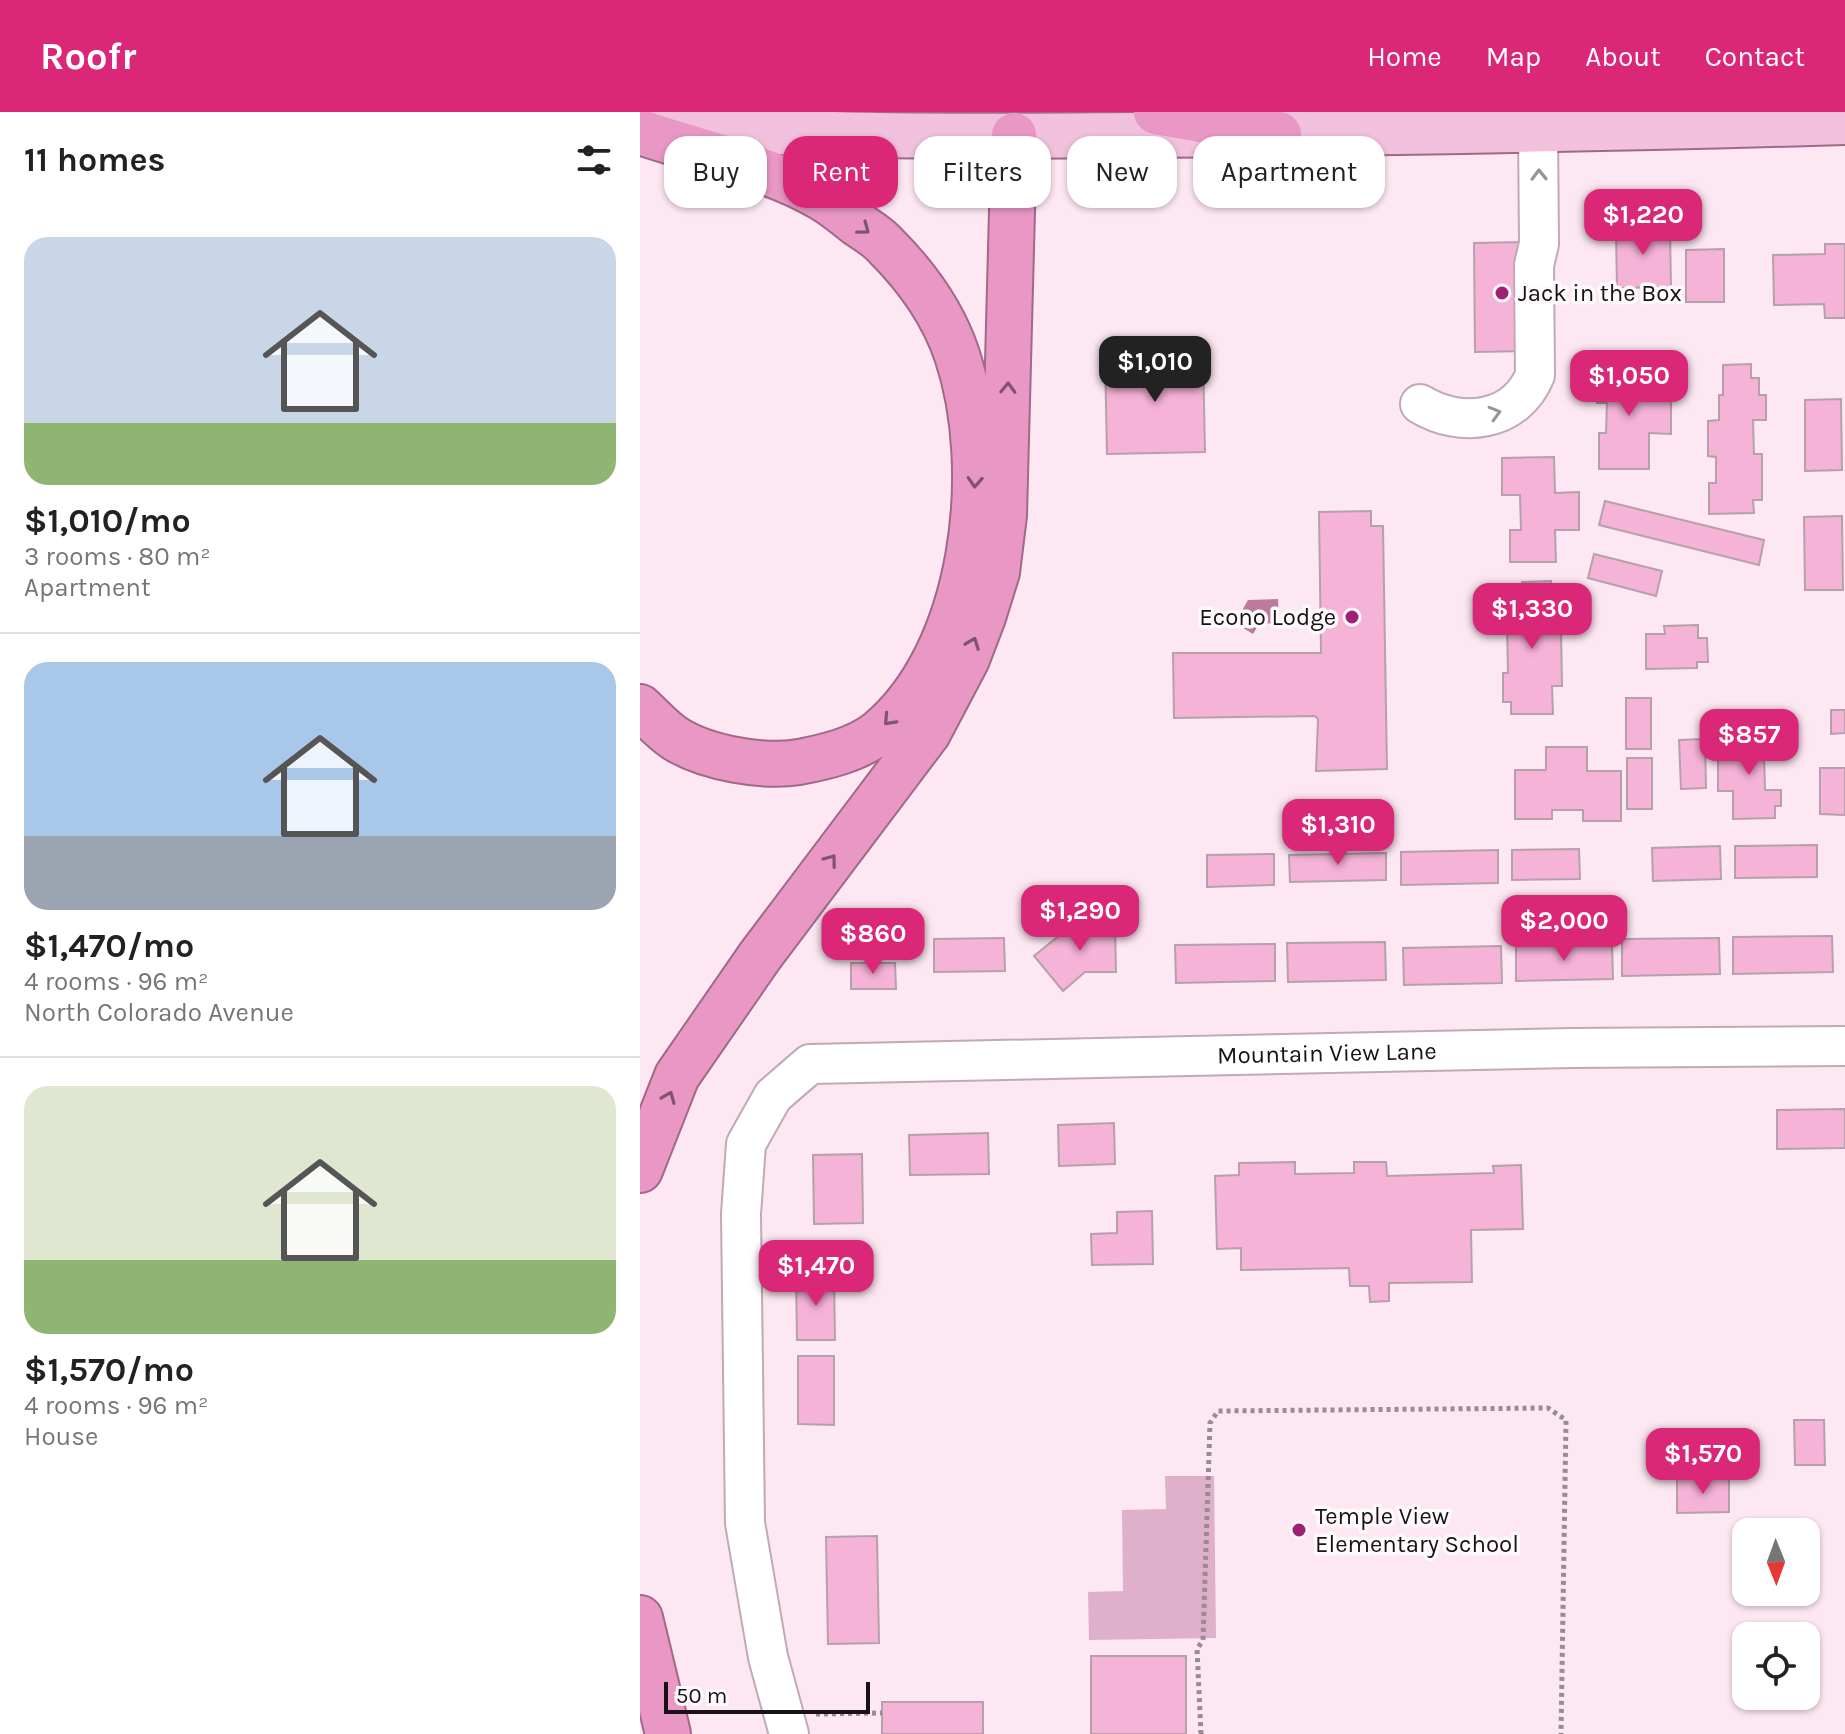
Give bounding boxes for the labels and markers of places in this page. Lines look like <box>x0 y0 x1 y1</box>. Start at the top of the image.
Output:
pin: $1,220 <box>1578 189 1708 257</box>
place label: Jack in the Box <box>1518 279 1682 307</box>
marker: Jack in the Box <box>1493 284 1511 302</box>
pin: $1,010 <box>1090 336 1220 404</box>
pin: $1,050 <box>1564 350 1694 418</box>
pin: $1,330 <box>1467 583 1597 651</box>
place label: Econo Lodge <box>1199 603 1336 631</box>
marker: Econo Lodge <box>1343 608 1361 626</box>
pin: $857 <box>1702 709 1796 777</box>
pin: $1,310 <box>1273 799 1403 867</box>
pin: $1,290 <box>1015 885 1145 953</box>
pin: $2,000 <box>1499 895 1629 963</box>
pin: $860 <box>826 908 920 976</box>
pin: $1,470 <box>751 1240 881 1308</box>
pin: $1,570 <box>1638 1428 1768 1496</box>
place label: Temple View Elementary School <box>1315 1502 1519 1558</box>
marker: Temple View Elementary School <box>1290 1521 1308 1539</box>

